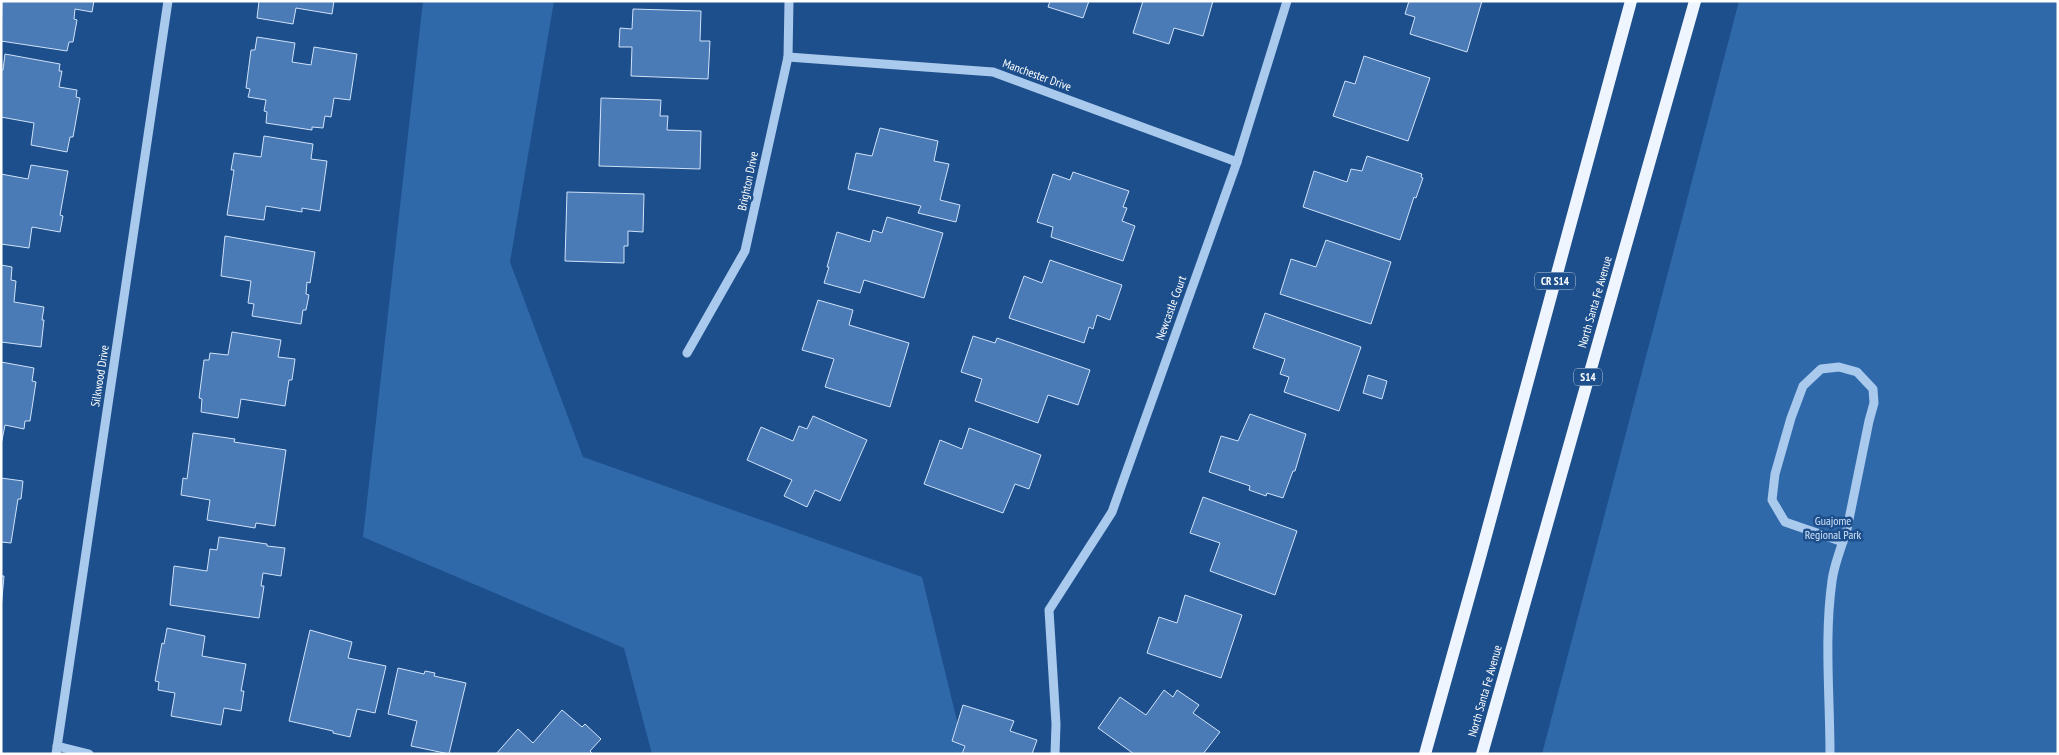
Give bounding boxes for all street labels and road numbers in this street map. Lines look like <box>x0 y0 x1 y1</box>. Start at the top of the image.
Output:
street label: Manchester Drive <box>1001 55 1074 94</box>
street label: Brighton Drive <box>734 150 761 212</box>
street label: North Santa Fe Avenue <box>1574 254 1615 349</box>
road number: CR S14 <box>1535 272 1575 290</box>
street label: Newcastle Court <box>1152 273 1189 342</box>
street label: Silkwood Drive <box>87 344 112 408</box>
road number: S14 <box>1574 368 1602 386</box>
street label: North Santa Fe Avenue <box>1464 643 1505 738</box>

